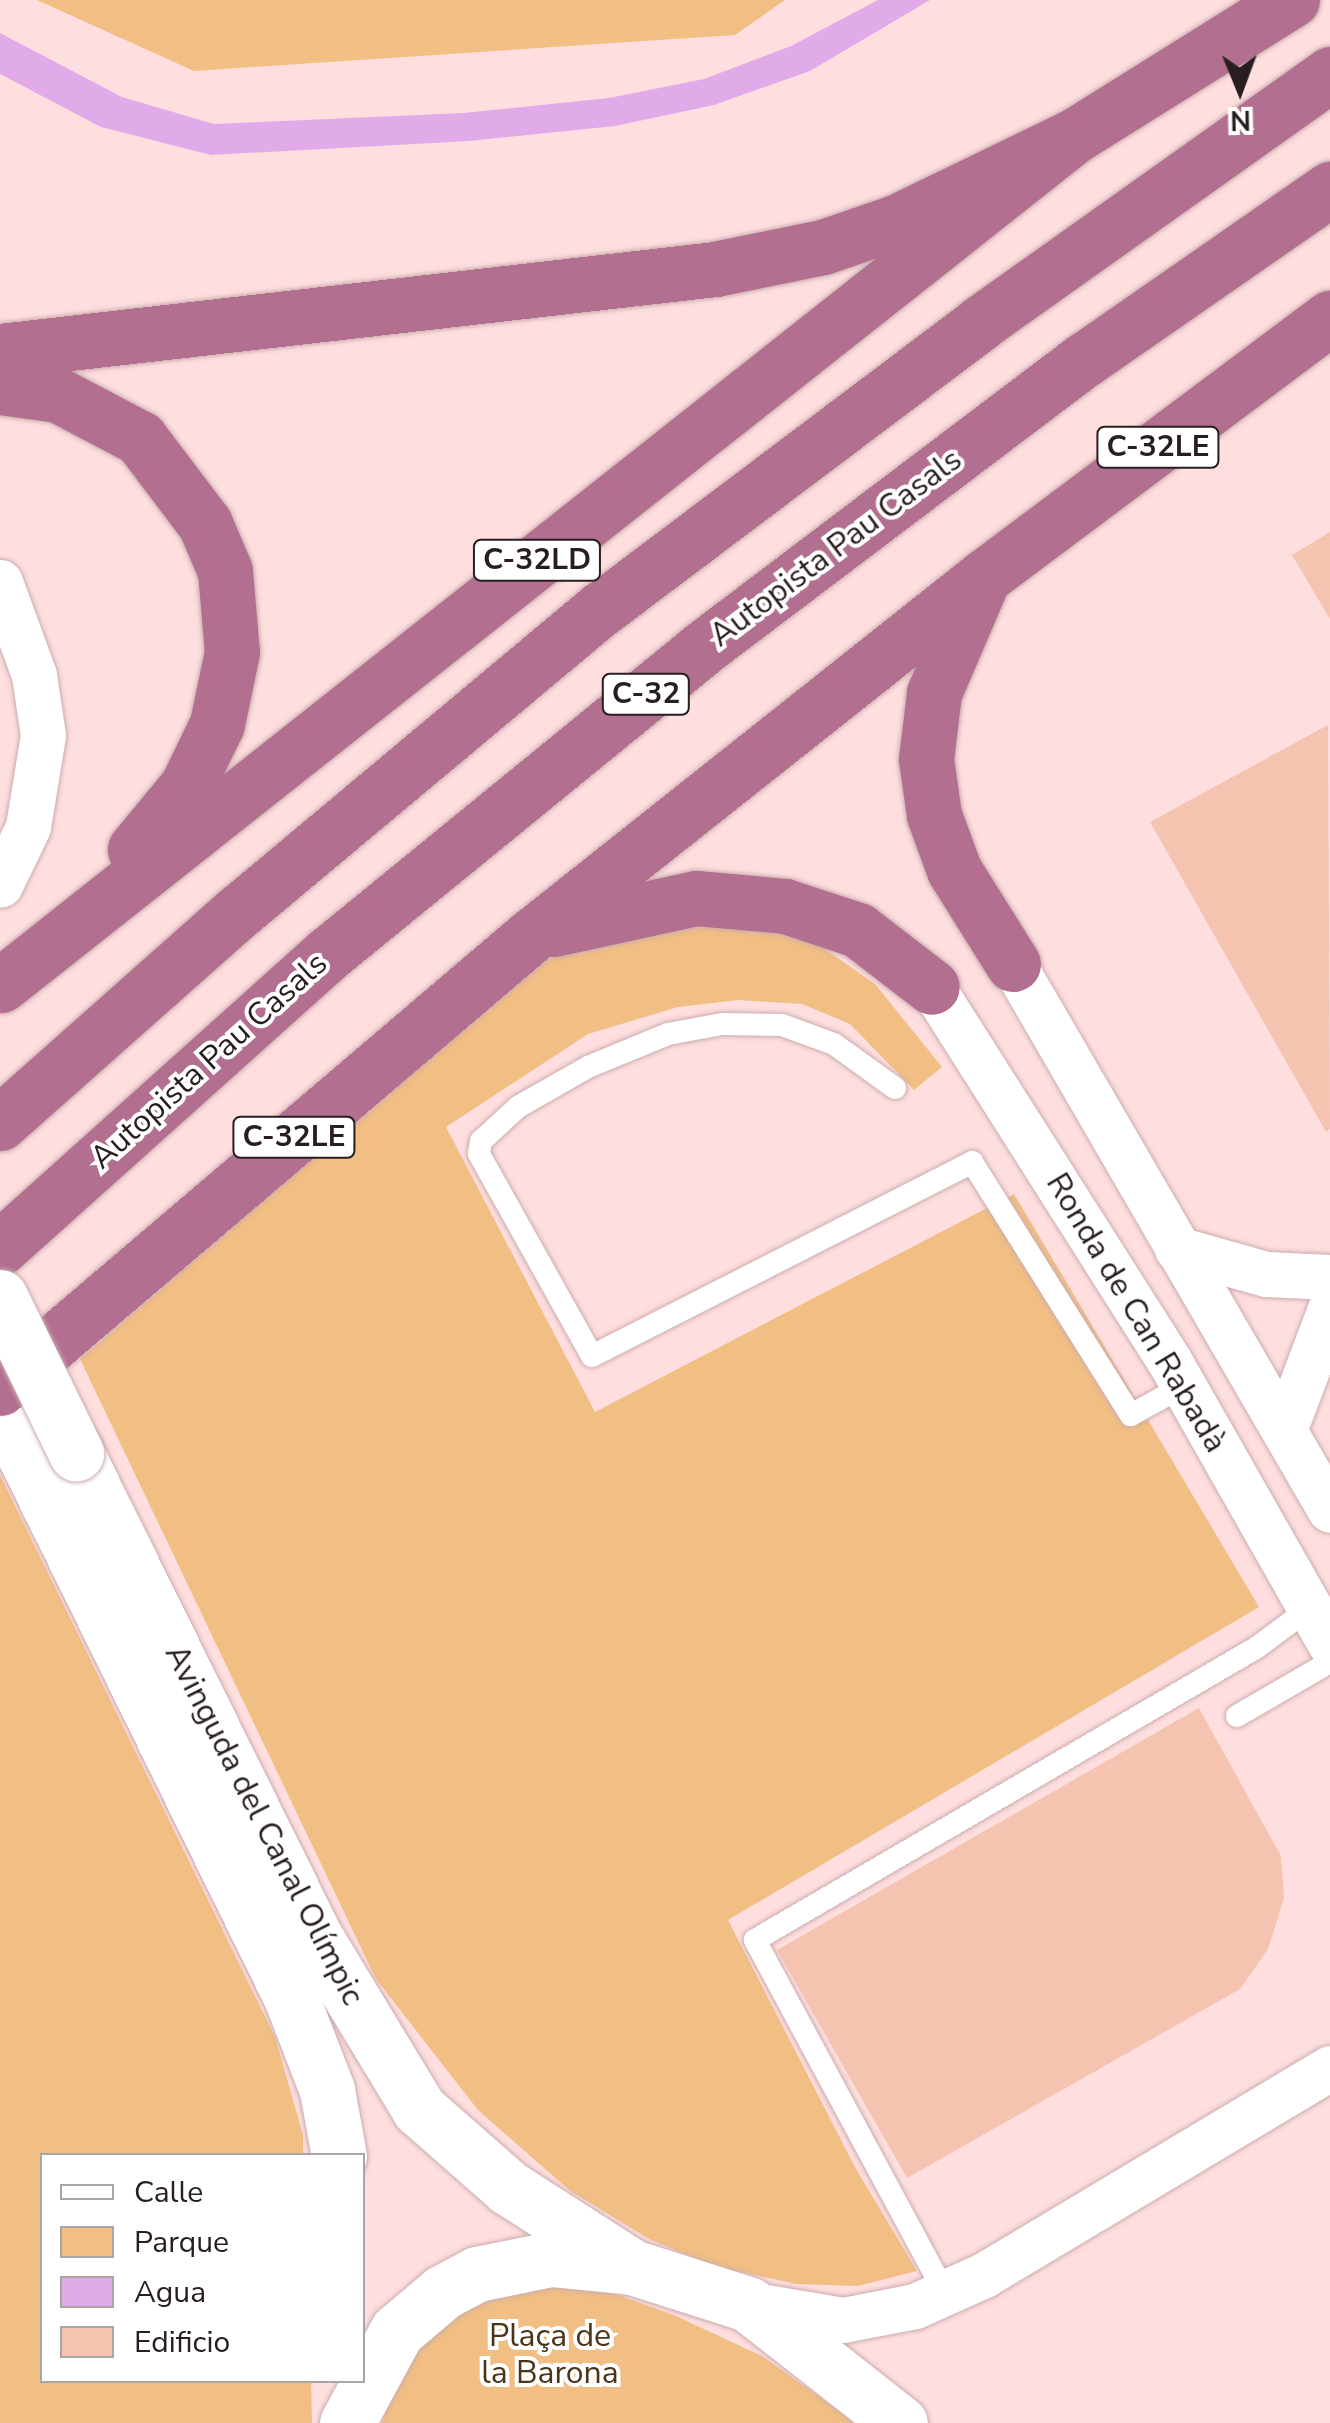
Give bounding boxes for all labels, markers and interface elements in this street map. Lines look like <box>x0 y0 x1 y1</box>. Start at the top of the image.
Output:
north arrow <box>1190 40 1290 140</box>
text: N <box>1230 101 1251 139</box>
road number: C-32LE <box>1096 422 1220 472</box>
street label: Autopista Pau Casals <box>702 441 970 655</box>
road number: C-32LD <box>472 535 602 585</box>
road number: C-32 <box>601 669 691 719</box>
street label: Autopista Pau Casals <box>83 945 335 1177</box>
road number: C-32LE <box>232 1112 356 1162</box>
street label: Ronda de Can Rabadà <box>1037 1167 1235 1459</box>
street label: Avinguda del Canal Olímpic <box>156 1639 372 2011</box>
legend <box>40 2153 365 2383</box>
text: Calle <box>134 2172 203 2213</box>
text: Parque <box>134 2222 229 2263</box>
text: Agua <box>134 2272 206 2313</box>
park label: Plaça de la Barona <box>481 2318 619 2393</box>
text: Edificio <box>134 2322 230 2363</box>

